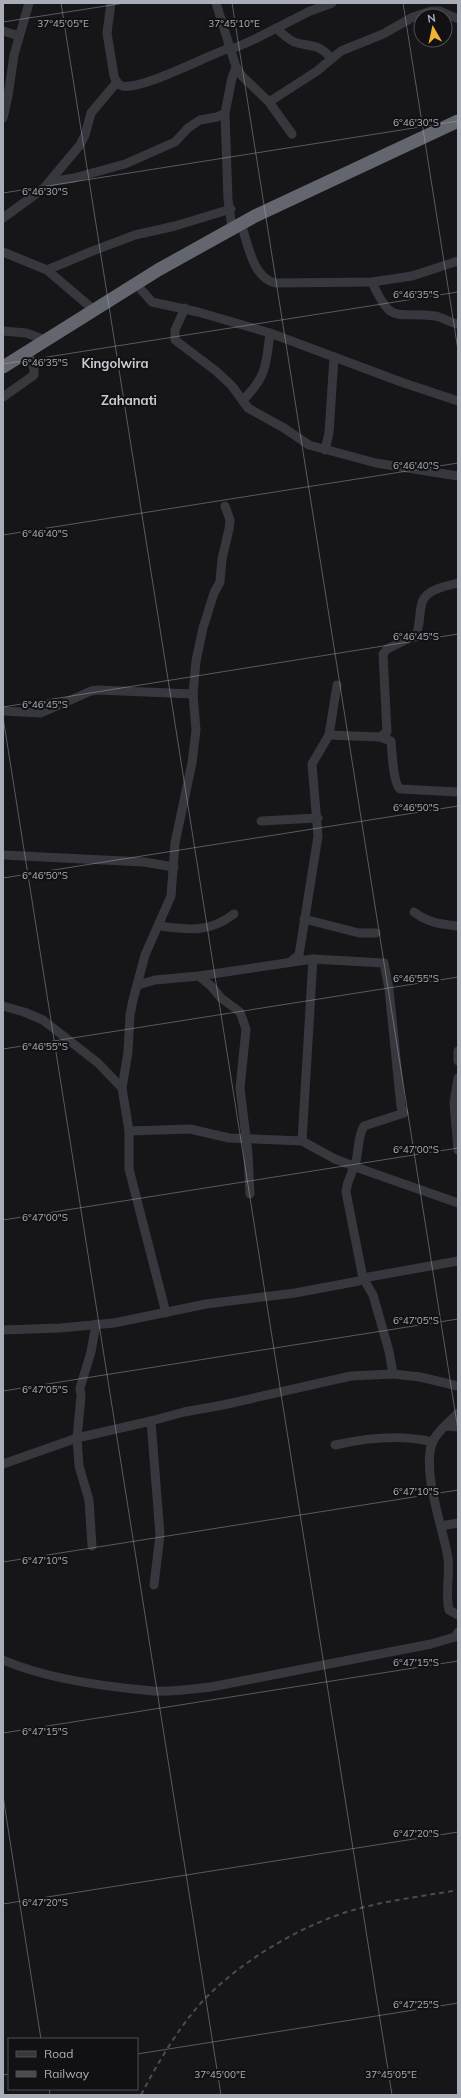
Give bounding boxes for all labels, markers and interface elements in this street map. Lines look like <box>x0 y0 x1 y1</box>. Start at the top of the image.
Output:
north arrow <box>413 8 453 48</box>
text: N <box>426 11 437 26</box>
text: 37°45'05"E <box>37 17 89 30</box>
text: 37°45'10"E <box>208 17 260 30</box>
text: 6°46'30"S <box>393 116 439 129</box>
text: 6°46'30"S <box>22 185 68 198</box>
text: 6°46'35"S <box>393 288 439 301</box>
district label: Kingolwira <box>81 355 149 371</box>
text: 6°46'35"S <box>22 356 68 369</box>
district label: Zahanati <box>101 392 157 408</box>
text: 6°46'40"S <box>393 459 439 472</box>
text: 6°46'40"S <box>22 527 68 540</box>
text: 6°46'45"S <box>393 630 439 643</box>
text: 6°46'45"S <box>22 698 68 711</box>
text: 6°46'50"S <box>393 801 439 814</box>
text: 6°46'50"S <box>22 869 68 882</box>
text: 6°46'55"S <box>393 972 439 985</box>
text: 6°46'55"S <box>22 1040 68 1053</box>
text: 6°47'00"S <box>393 1143 439 1156</box>
text: 6°47'00"S <box>22 1211 68 1224</box>
text: 6°47'05"S <box>393 1314 439 1327</box>
text: 6°47'05"S <box>22 1383 68 1396</box>
text: 6°47'10"S <box>393 1485 439 1498</box>
text: 6°47'10"S <box>22 1554 68 1567</box>
text: 6°47'15"S <box>393 1656 439 1669</box>
text: 6°47'15"S <box>22 1725 68 1738</box>
text: 6°47'20"S <box>393 1827 439 1840</box>
text: 6°47'20"S <box>22 1896 68 1909</box>
text: 6°47'25"S <box>393 1998 439 2011</box>
legend <box>8 2038 138 2090</box>
text: Road <box>44 2046 73 2061</box>
text: Railway <box>44 2066 90 2081</box>
text: 37°45'00"E <box>194 2068 246 2081</box>
text: 37°45'05"E <box>365 2068 417 2081</box>

